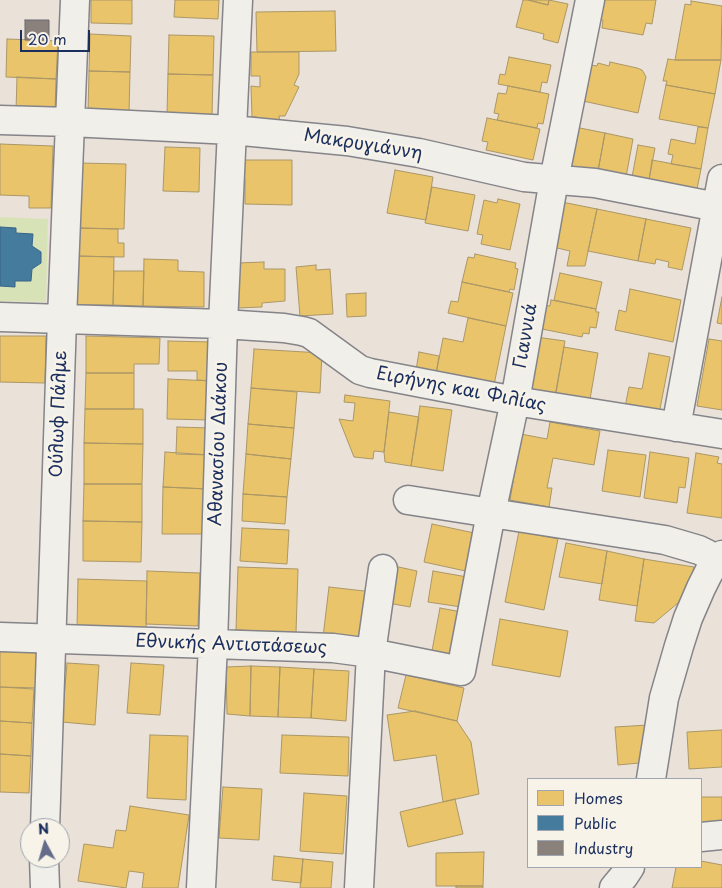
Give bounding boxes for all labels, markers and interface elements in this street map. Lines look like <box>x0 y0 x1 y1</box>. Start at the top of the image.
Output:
scale bar <box>22 20 92 52</box>
text: 20 m <box>28 27 67 50</box>
street label: Μακρυγιάννη <box>302 125 424 165</box>
street label: Γιαννιά <box>510 302 542 370</box>
street label: Ούλωφ Πάλμε <box>46 350 72 478</box>
street label: Αθανασίου Διάκου <box>205 361 233 527</box>
street label: Ειρήνης και Φιλίας <box>374 363 548 417</box>
street label: Εθνικής Αντιστάσεως <box>135 631 327 659</box>
legend <box>527 778 702 868</box>
text: Homes <box>574 786 623 809</box>
text: Public <box>574 811 617 834</box>
north arrow <box>20 818 70 868</box>
text: N <box>37 818 50 840</box>
text: Industry <box>574 836 633 859</box>

